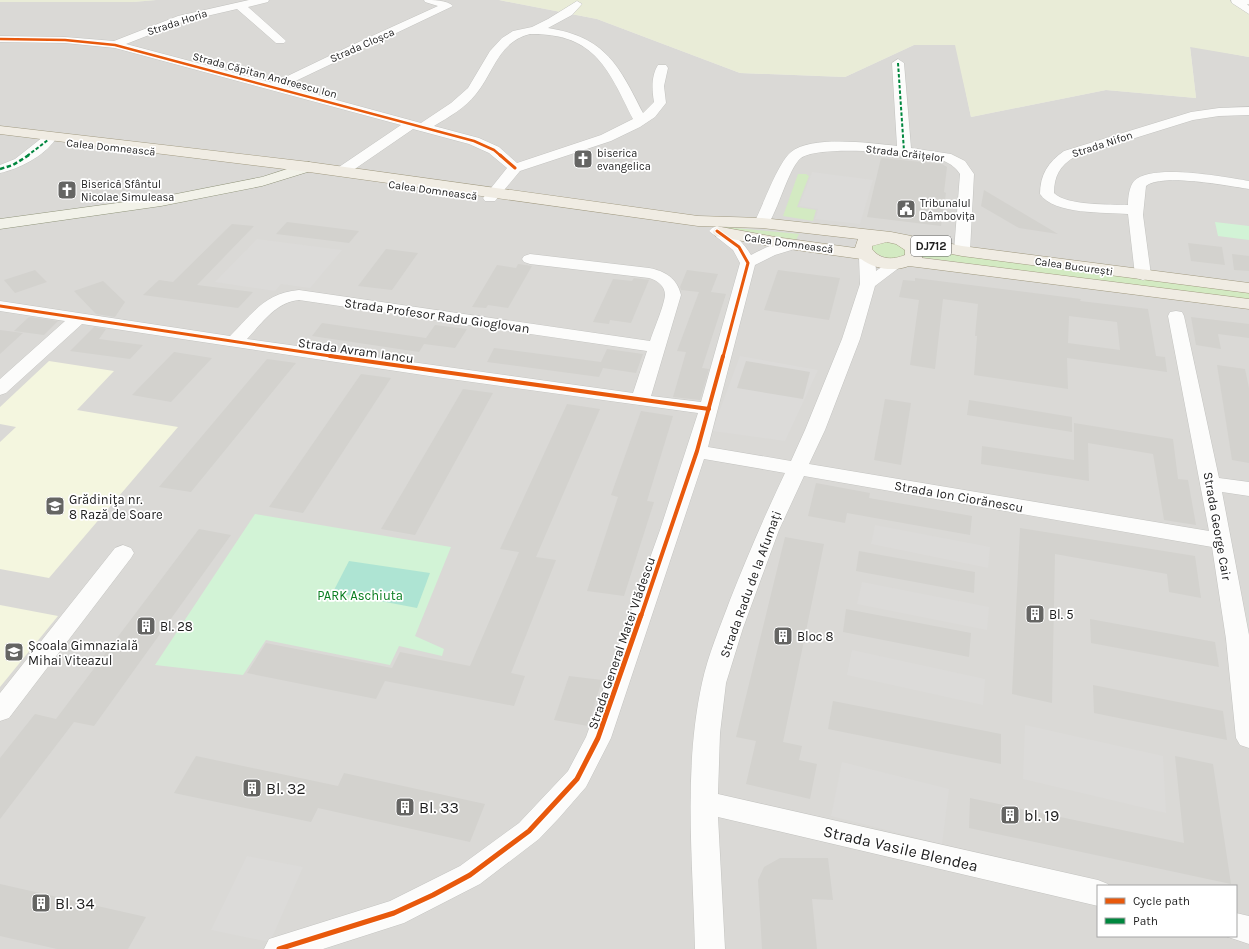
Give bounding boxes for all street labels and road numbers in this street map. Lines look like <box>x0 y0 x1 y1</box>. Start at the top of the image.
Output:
street label: Strada Horia <box>145 7 209 38</box>
street label: Strada Cloșca <box>328 25 397 66</box>
street label: Strada Căpitan Andreescu Ion <box>191 50 339 101</box>
street label: Strada Nifon <box>1070 129 1134 160</box>
street label: Calea Domnească <box>66 136 156 159</box>
street label: Strada Crăițelor <box>865 142 945 165</box>
street label: Calea Domnească <box>388 178 478 203</box>
street label: Calea Domnească <box>744 231 834 256</box>
road number: DJ712 <box>911 236 951 256</box>
street label: Calea București <box>1034 255 1114 278</box>
street label: Strada Profesor Radu Gioglovan <box>343 295 531 336</box>
street label: Strada Avram Iancu <box>297 335 415 366</box>
street label: Strada George Cair <box>1201 471 1234 582</box>
street label: Strada Ion Ciorănescu <box>893 478 1025 515</box>
street label: Strada Radu de la Afumați <box>717 509 784 660</box>
street label: Strada General Matei Vlădescu <box>585 555 658 731</box>
street label: Strada Vasile Blendea <box>822 821 980 876</box>

